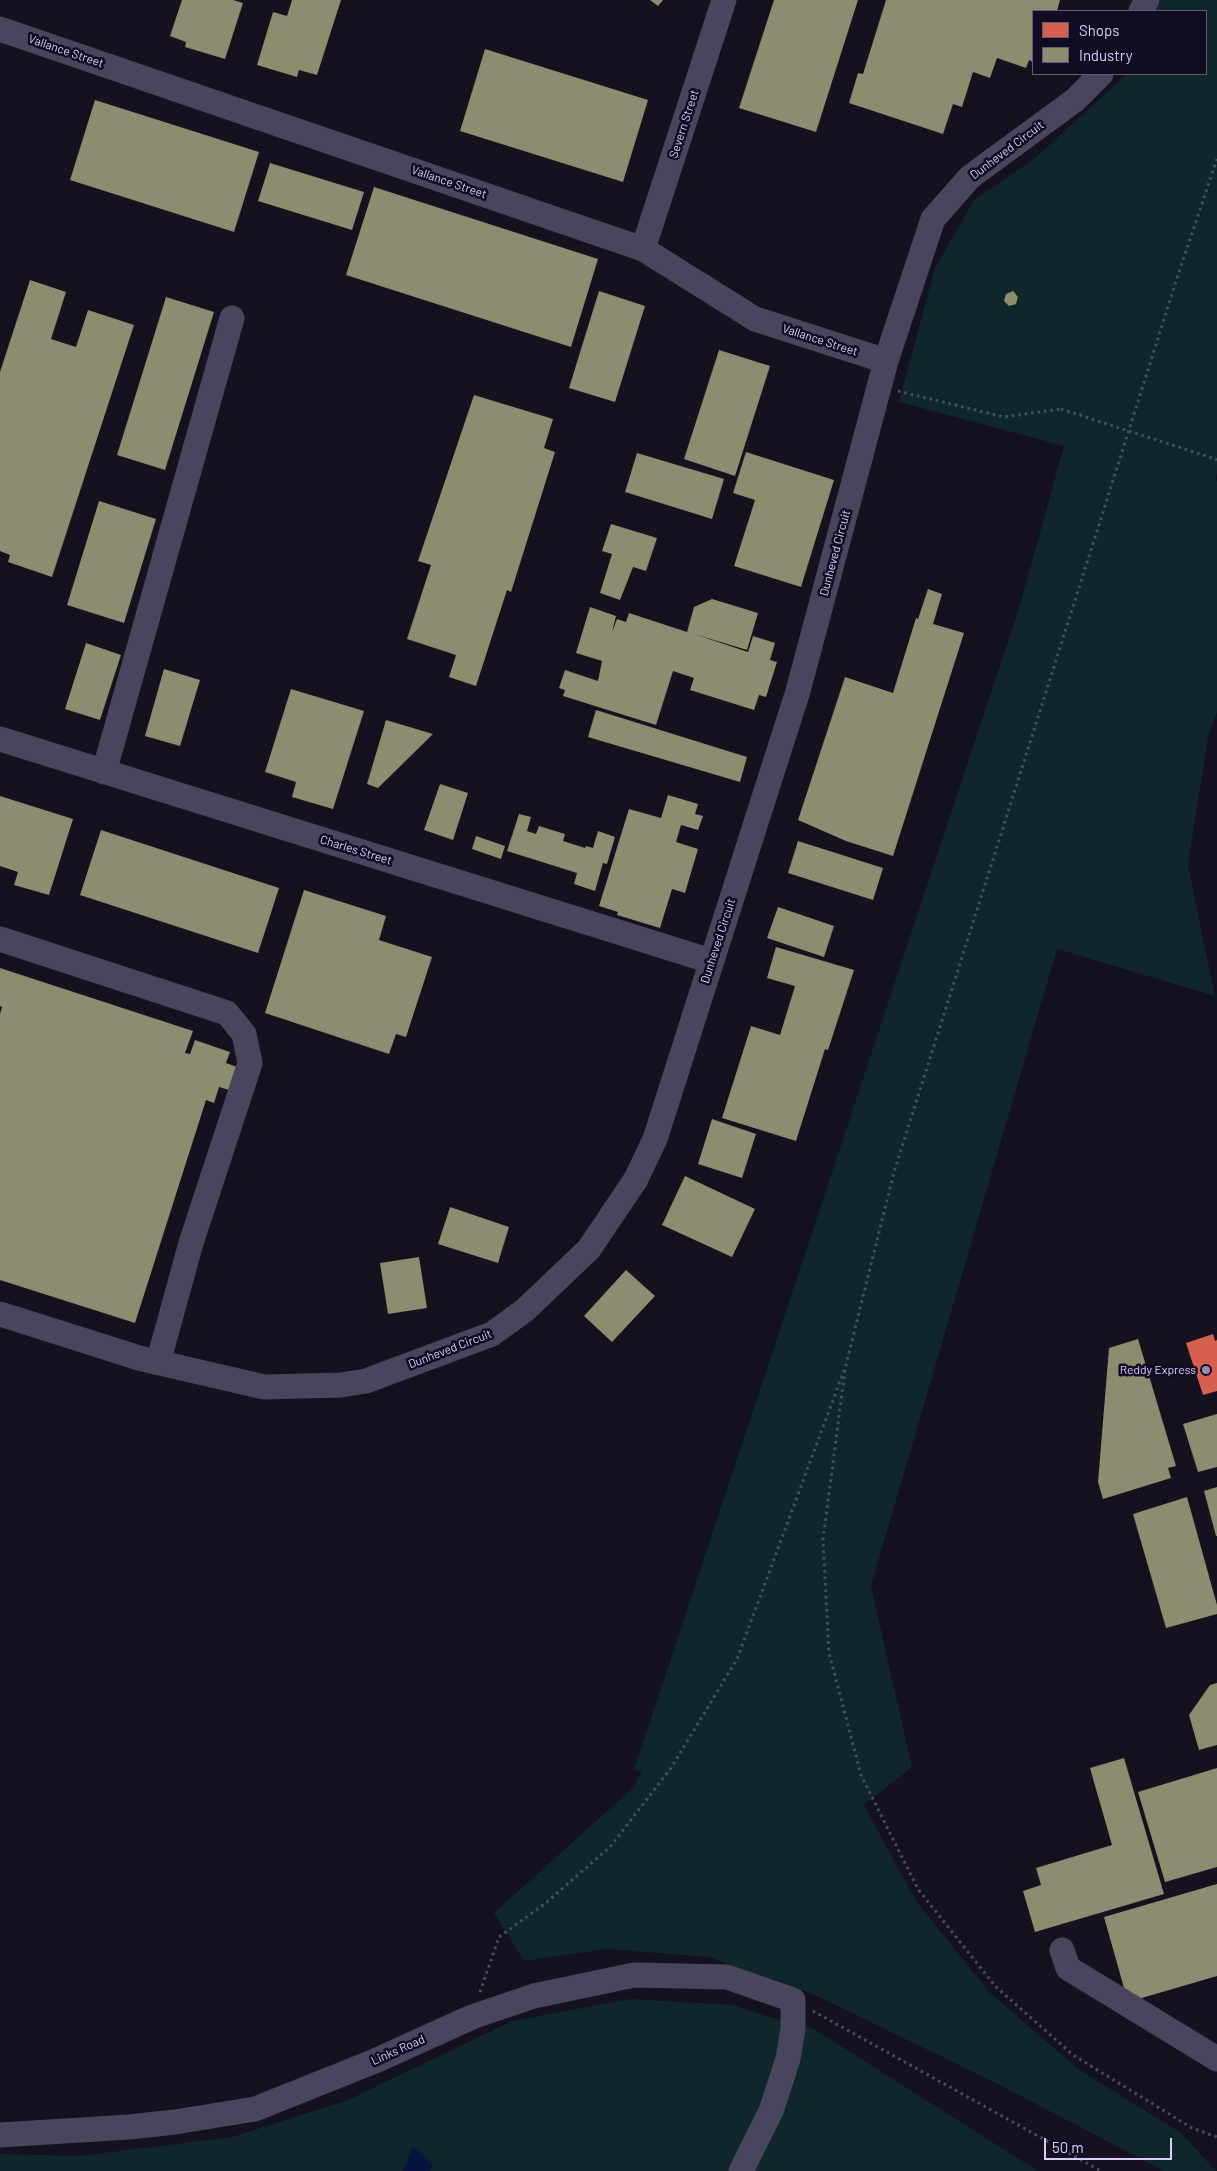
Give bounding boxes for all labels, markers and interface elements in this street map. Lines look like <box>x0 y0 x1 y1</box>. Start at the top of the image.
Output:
legend <box>1032 10 1207 75</box>
text: Shops <box>1079 21 1119 39</box>
street label: Vallance Street <box>27 31 105 71</box>
text: Industry <box>1079 46 1133 64</box>
street label: Severn Street <box>666 88 702 160</box>
street label: Dunheved Circuit <box>967 118 1047 182</box>
street label: Vallance Street <box>410 162 488 202</box>
street label: Vallance Street <box>780 321 860 359</box>
street label: Dunheved Circuit <box>817 508 853 598</box>
street label: Charles Street <box>318 832 394 868</box>
street label: Dunheved Circuit <box>698 897 738 985</box>
street label: Dunheved Circuit <box>406 1326 494 1372</box>
place label: Reddy Express <box>1120 1363 1196 1377</box>
marker: Reddy Express <box>1200 1364 1212 1376</box>
street label: Links Road <box>369 2032 427 2068</box>
scale bar <box>1047 2128 1174 2160</box>
text: 50 m <box>1052 2138 1084 2156</box>

